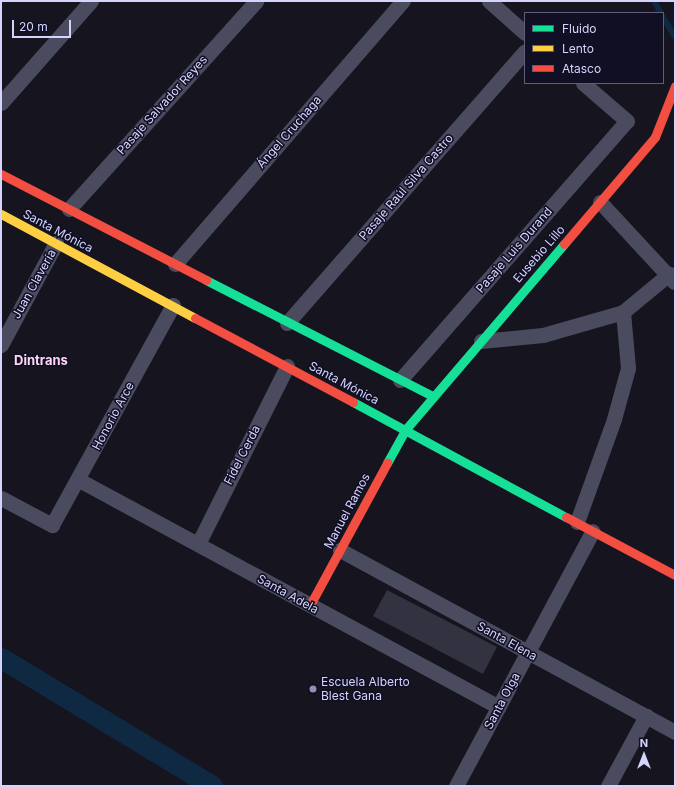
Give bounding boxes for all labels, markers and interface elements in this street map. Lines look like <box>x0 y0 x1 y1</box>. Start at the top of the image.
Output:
scale bar <box>14 12 73 38</box>
legend <box>524 12 664 84</box>
text: 20 m <box>19 19 48 34</box>
text: Fluido <box>562 21 597 36</box>
text: Lento <box>562 41 594 56</box>
street label: Pasaje Salvador Reyes <box>114 53 210 157</box>
text: Atasco <box>562 61 601 76</box>
street label: Ángel Cruchaga <box>254 93 324 171</box>
street label: Pasaje Raúl Silva Castro <box>356 131 456 243</box>
street label: Pasaje Luis Durand <box>473 204 555 296</box>
street label: Santa Mónica <box>20 206 96 256</box>
street label: Eusebio Lillo <box>510 222 568 286</box>
street label: Juan Clavería <box>9 247 59 321</box>
district label: Dintrans <box>14 352 68 368</box>
street label: Santa Mónica <box>306 358 382 408</box>
street label: Honorio Arce <box>89 379 137 453</box>
street label: Fidel Cerda <box>221 423 263 487</box>
street label: Manuel Ramos <box>321 471 373 551</box>
street label: Santa Adela <box>255 571 321 617</box>
street label: Santa Elena <box>474 619 540 663</box>
street label: Santa Olga <box>481 670 523 732</box>
place label: Escuela Alberto Blest Gana <box>321 675 410 703</box>
marker: Escuela Alberto Blest Gana <box>308 684 318 694</box>
north arrow <box>624 735 664 775</box>
text: N <box>640 736 648 750</box>

